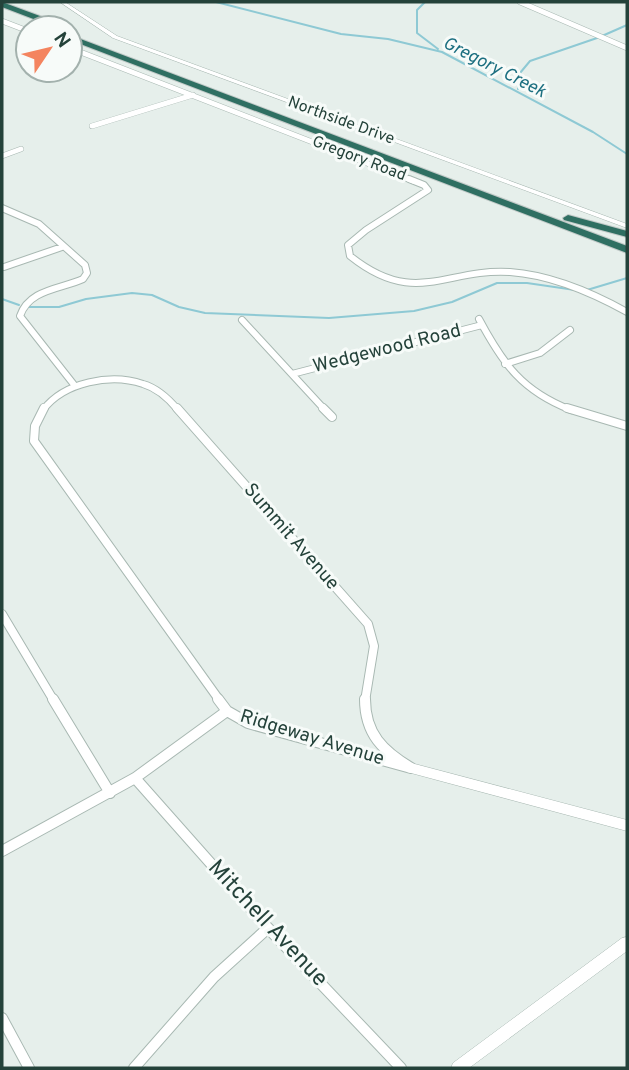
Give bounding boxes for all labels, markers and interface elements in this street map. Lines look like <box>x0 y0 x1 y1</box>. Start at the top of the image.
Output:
north arrow <box>14 14 84 84</box>
text: N <box>48 28 75 53</box>
water label: Gregory Creek <box>439 32 550 104</box>
street label: Northside Drive <box>285 92 397 150</box>
street label: Gregory Road <box>309 132 409 186</box>
street label: Wedgewood Road <box>310 319 464 379</box>
street label: Summit Avenue <box>238 479 344 595</box>
street label: Ridgeway Avenue <box>237 705 387 771</box>
street label: Mitchell Avenue <box>201 854 333 994</box>

